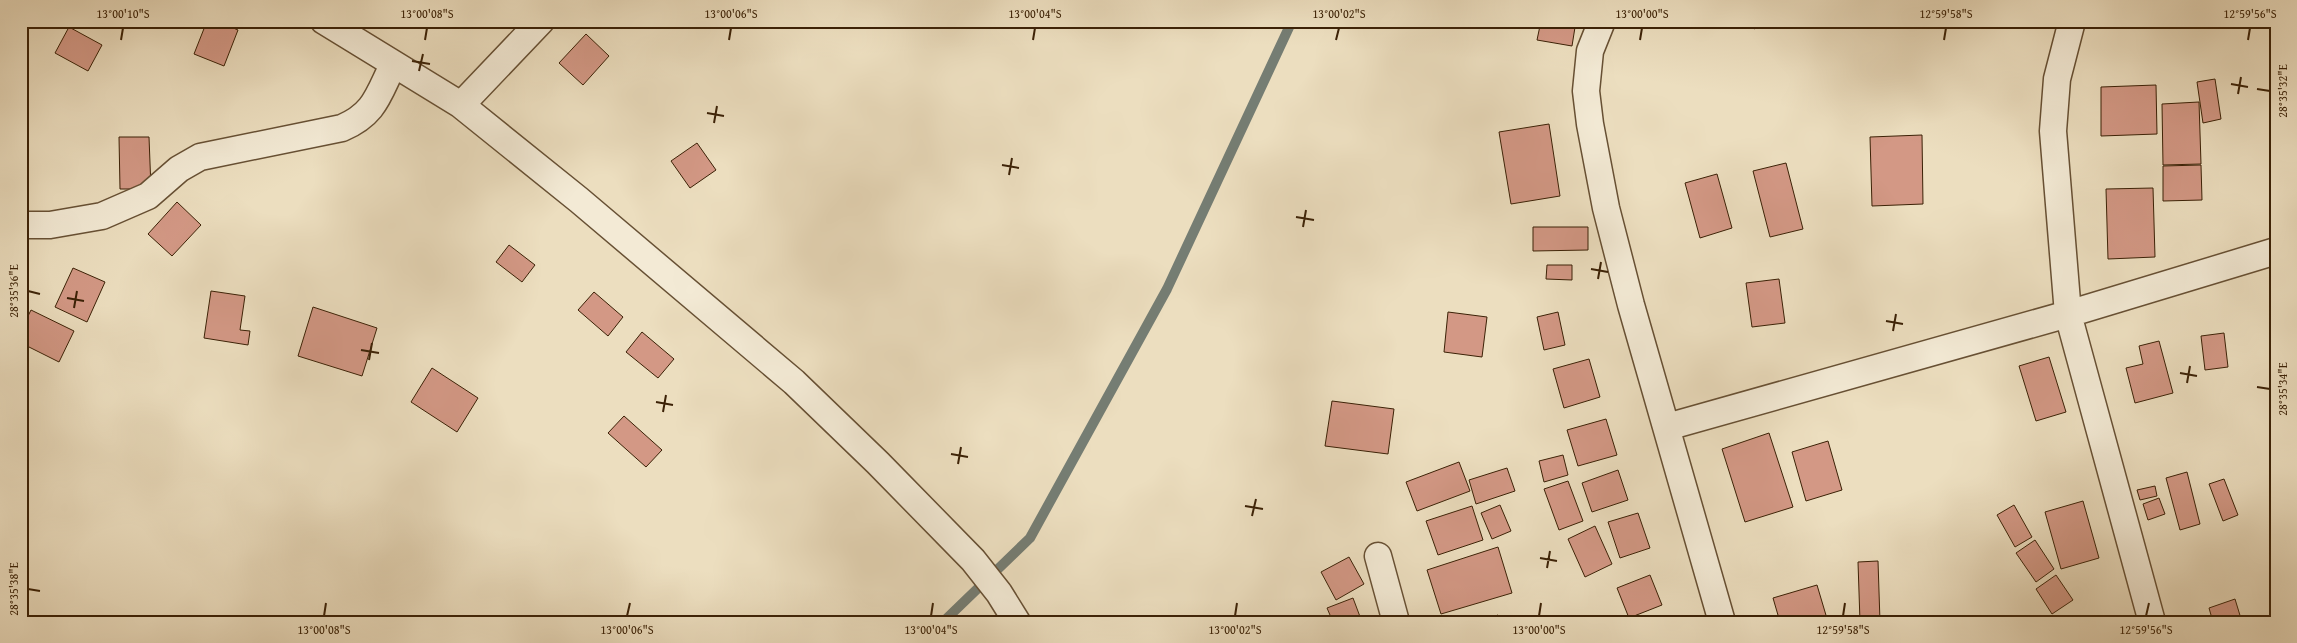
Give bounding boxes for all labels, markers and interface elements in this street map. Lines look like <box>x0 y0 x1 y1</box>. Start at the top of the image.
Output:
text: 13°00'10"S <box>96 5 150 22</box>
text: 13°00'08"S <box>400 5 454 22</box>
text: 13°00'06"S <box>704 5 758 22</box>
text: 13°00'04"S <box>1008 5 1062 22</box>
text: 13°00'02"S <box>1312 5 1366 22</box>
text: 13°00'00"S <box>1615 5 1669 22</box>
text: 12°59'58"S <box>1919 5 1973 22</box>
text: 12°59'56"S <box>2223 5 2277 22</box>
text: 28°35'32"E <box>2274 64 2291 118</box>
text: 28°35'36"E <box>5 264 22 318</box>
text: 28°35'34"E <box>2274 362 2291 416</box>
text: 28°35'38"E <box>5 562 22 616</box>
text: 13°00'08"S <box>297 621 351 638</box>
text: 13°00'06"S <box>600 621 654 638</box>
text: 13°00'04"S <box>904 621 958 638</box>
text: 13°00'02"S <box>1208 621 1262 638</box>
text: 13°00'00"S <box>1512 621 1566 638</box>
text: 12°59'58"S <box>1816 621 1870 638</box>
text: 12°59'56"S <box>2119 621 2173 638</box>

